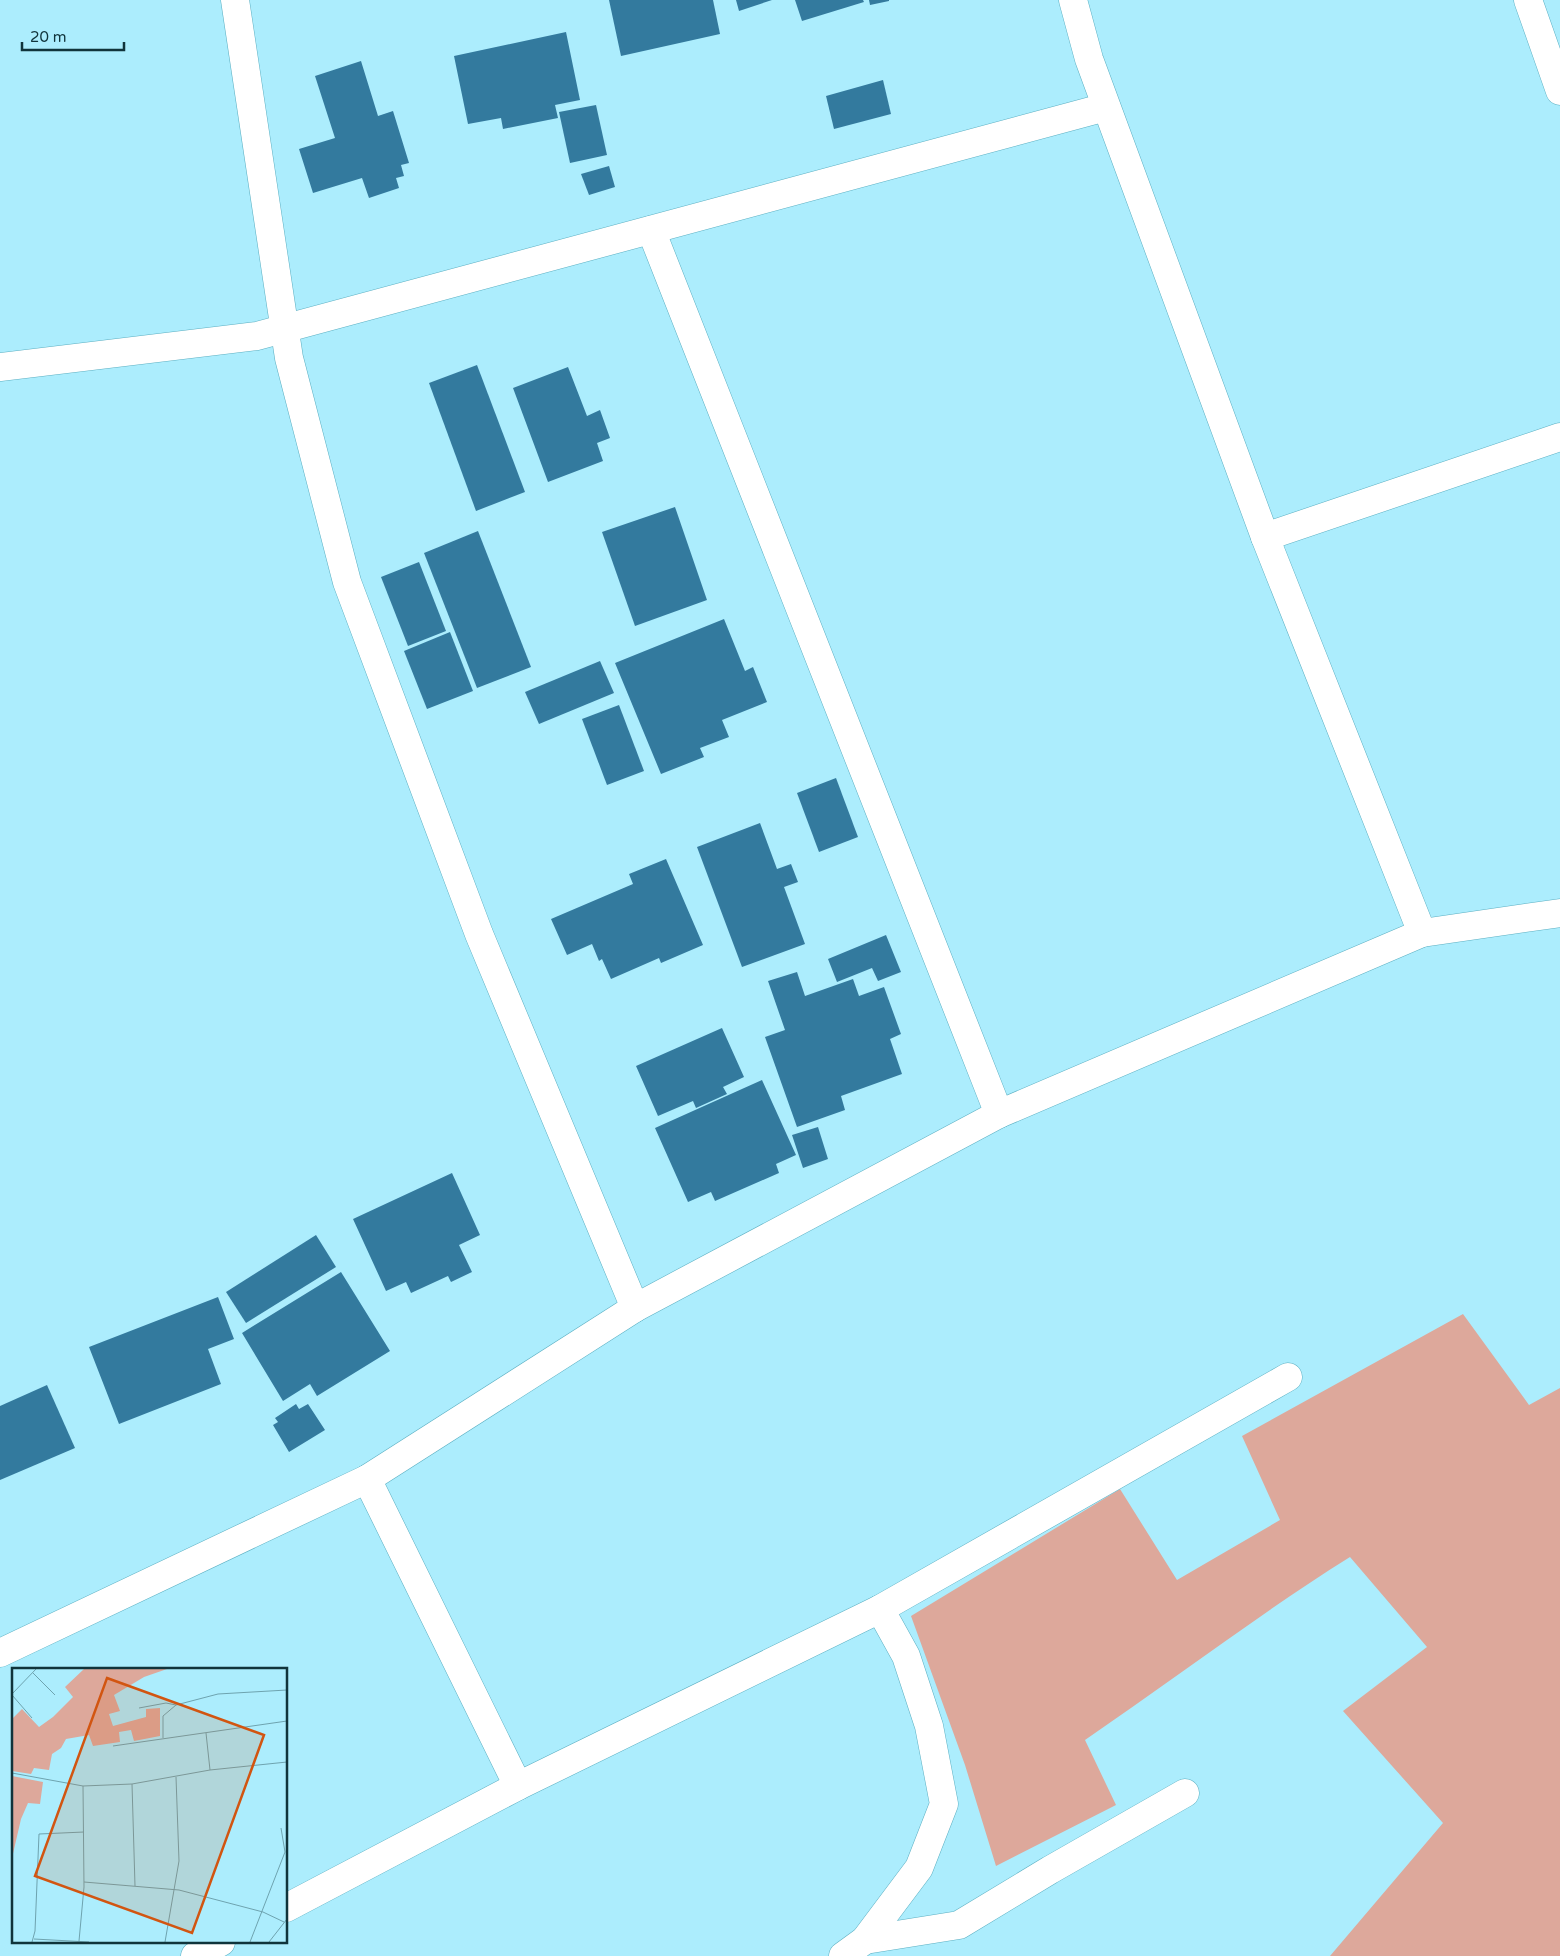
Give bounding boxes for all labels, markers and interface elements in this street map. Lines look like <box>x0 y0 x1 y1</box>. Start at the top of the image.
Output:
scale bar <box>22 20 125 52</box>
text: 20 m <box>30 28 67 46</box>
inset map <box>12 1668 288 1944</box>

